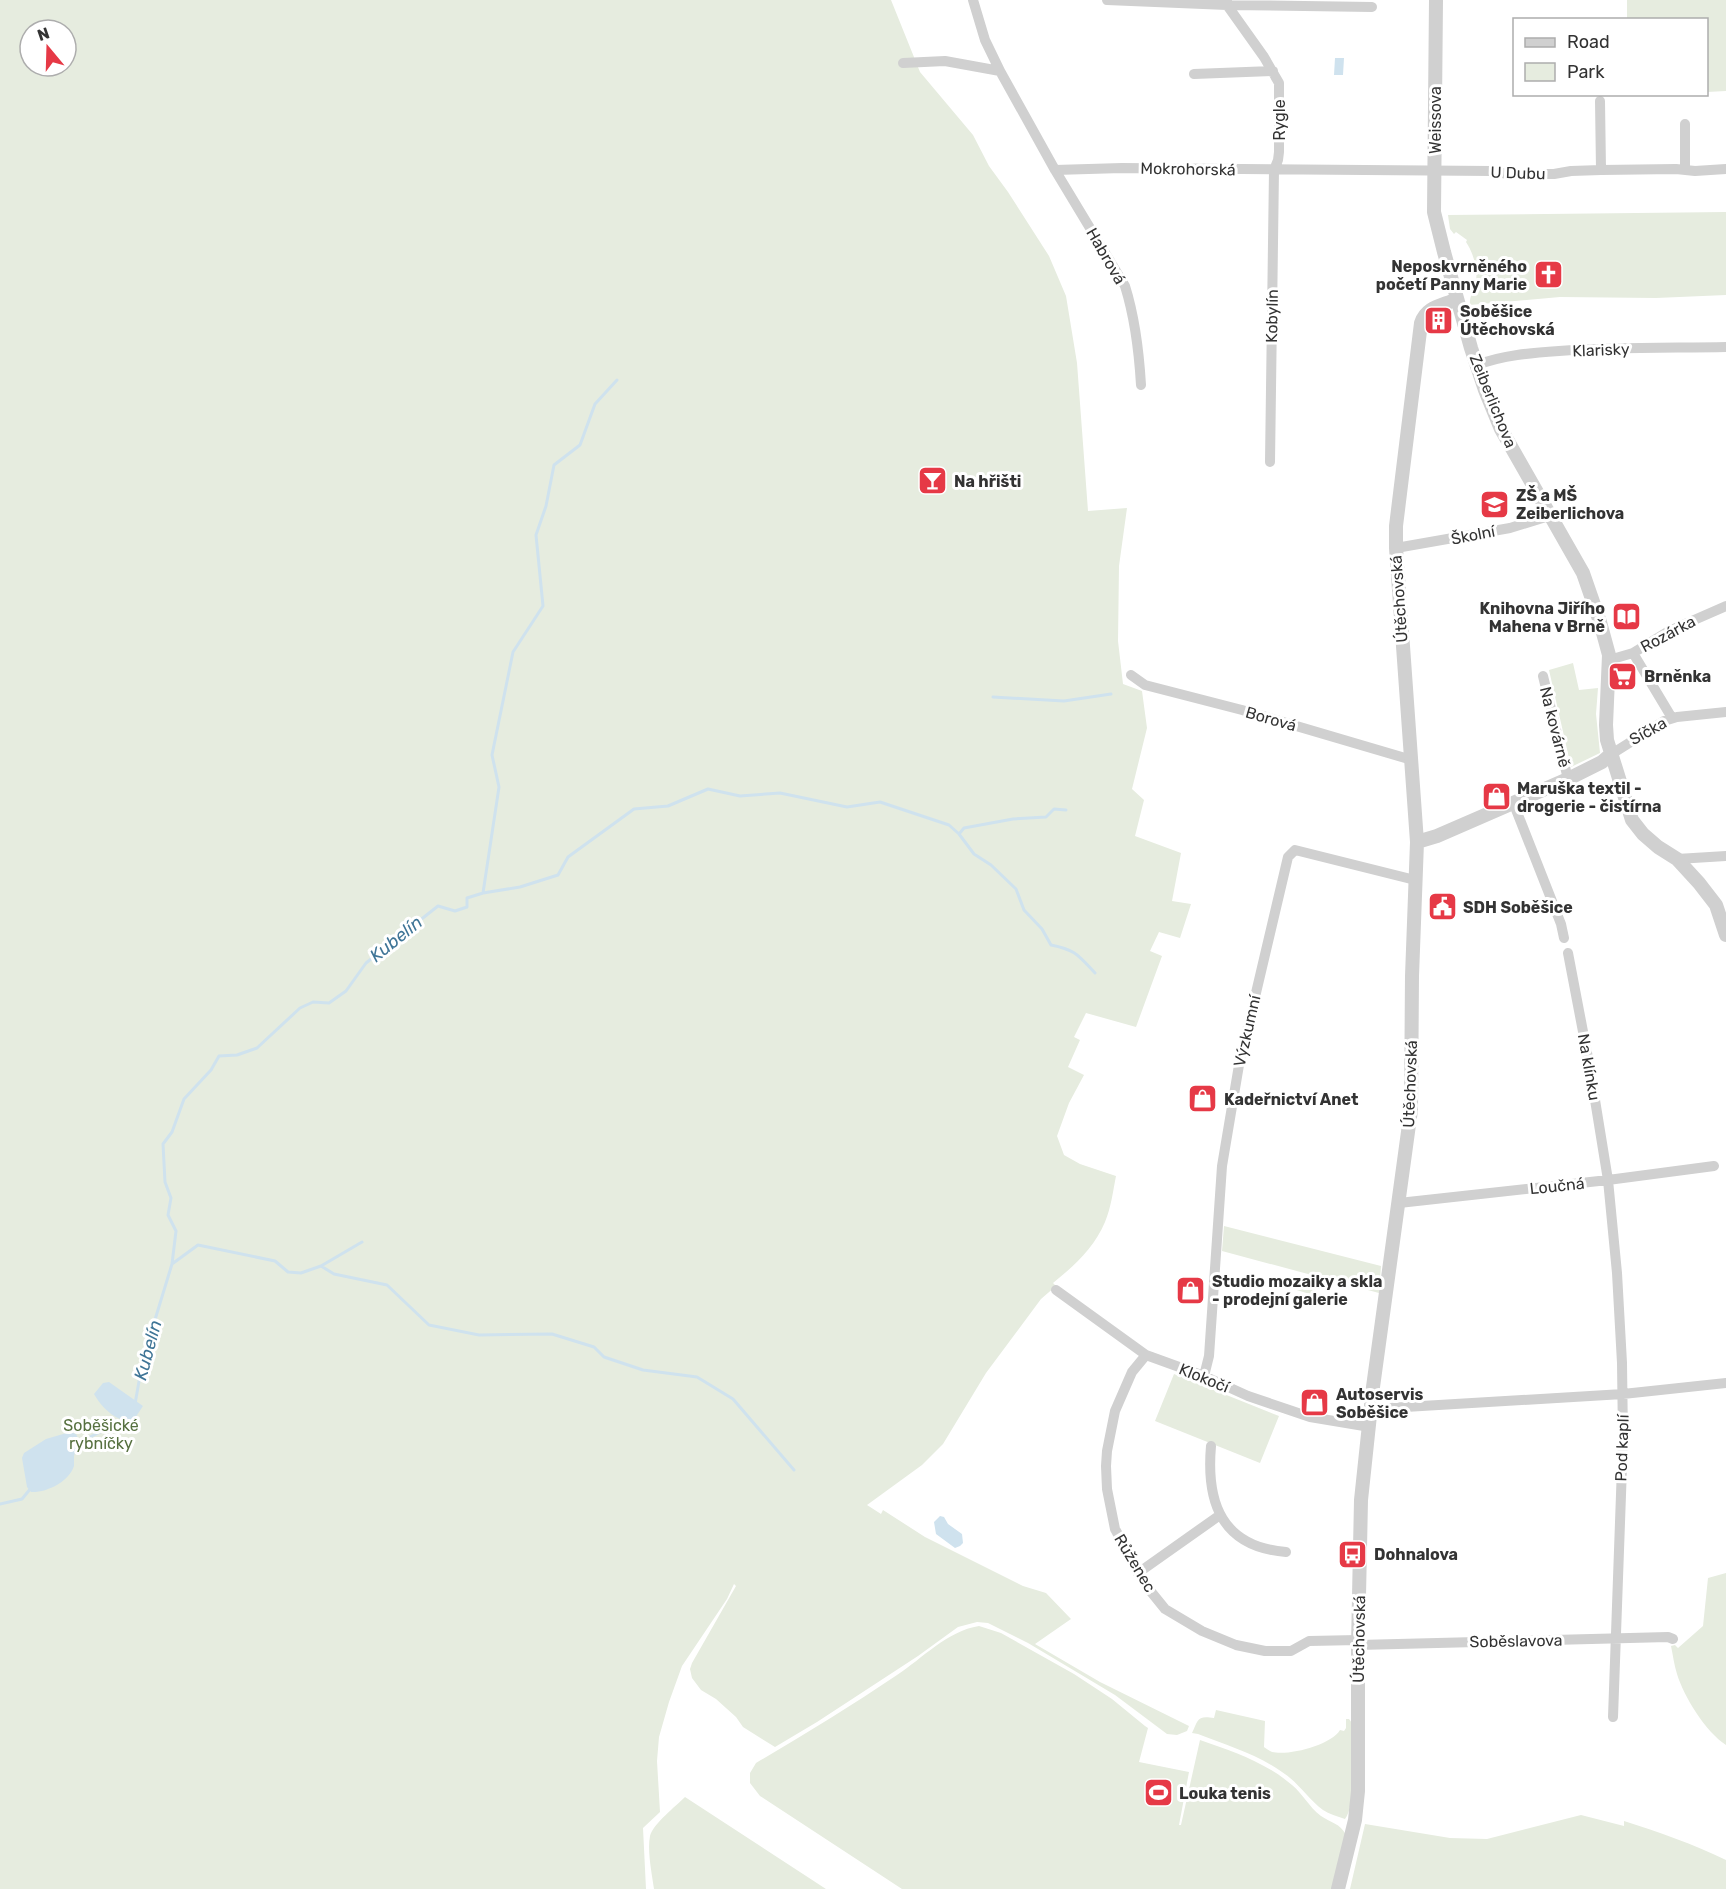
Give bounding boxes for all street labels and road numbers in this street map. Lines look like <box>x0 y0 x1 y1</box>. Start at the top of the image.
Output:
street label: Weissova <box>1426 86 1445 154</box>
street label: Rygle <box>1270 99 1289 141</box>
street label: Mokrohorská <box>1140 159 1236 179</box>
street label: U Dubu <box>1490 163 1546 183</box>
street label: Habrová <box>1082 224 1130 288</box>
street label: Kobylín <box>1262 289 1282 343</box>
street label: Klarisky <box>1572 339 1630 360</box>
street label: Zeiberlichova <box>1466 351 1520 451</box>
street label: Školní <box>1449 520 1498 549</box>
street label: Útěchovská <box>1385 555 1412 643</box>
street label: Rozárka <box>1637 612 1699 656</box>
street label: Na kovárně <box>1536 685 1574 769</box>
street label: Borová <box>1243 703 1299 735</box>
street label: Síčka <box>1626 713 1670 749</box>
street label: Výzkumní <box>1230 992 1265 1069</box>
street label: Na klínku <box>1574 1032 1604 1102</box>
street label: Útěchovská <box>1398 1040 1421 1128</box>
street label: Loučná <box>1529 1174 1585 1198</box>
street label: Klokočí <box>1176 1359 1233 1397</box>
street label: Pod kaplí <box>1611 1413 1633 1482</box>
street label: Růženec <box>1110 1530 1160 1596</box>
street label: Útěchovská <box>1348 1595 1369 1683</box>
street label: Soběslavova <box>1469 1631 1563 1651</box>

